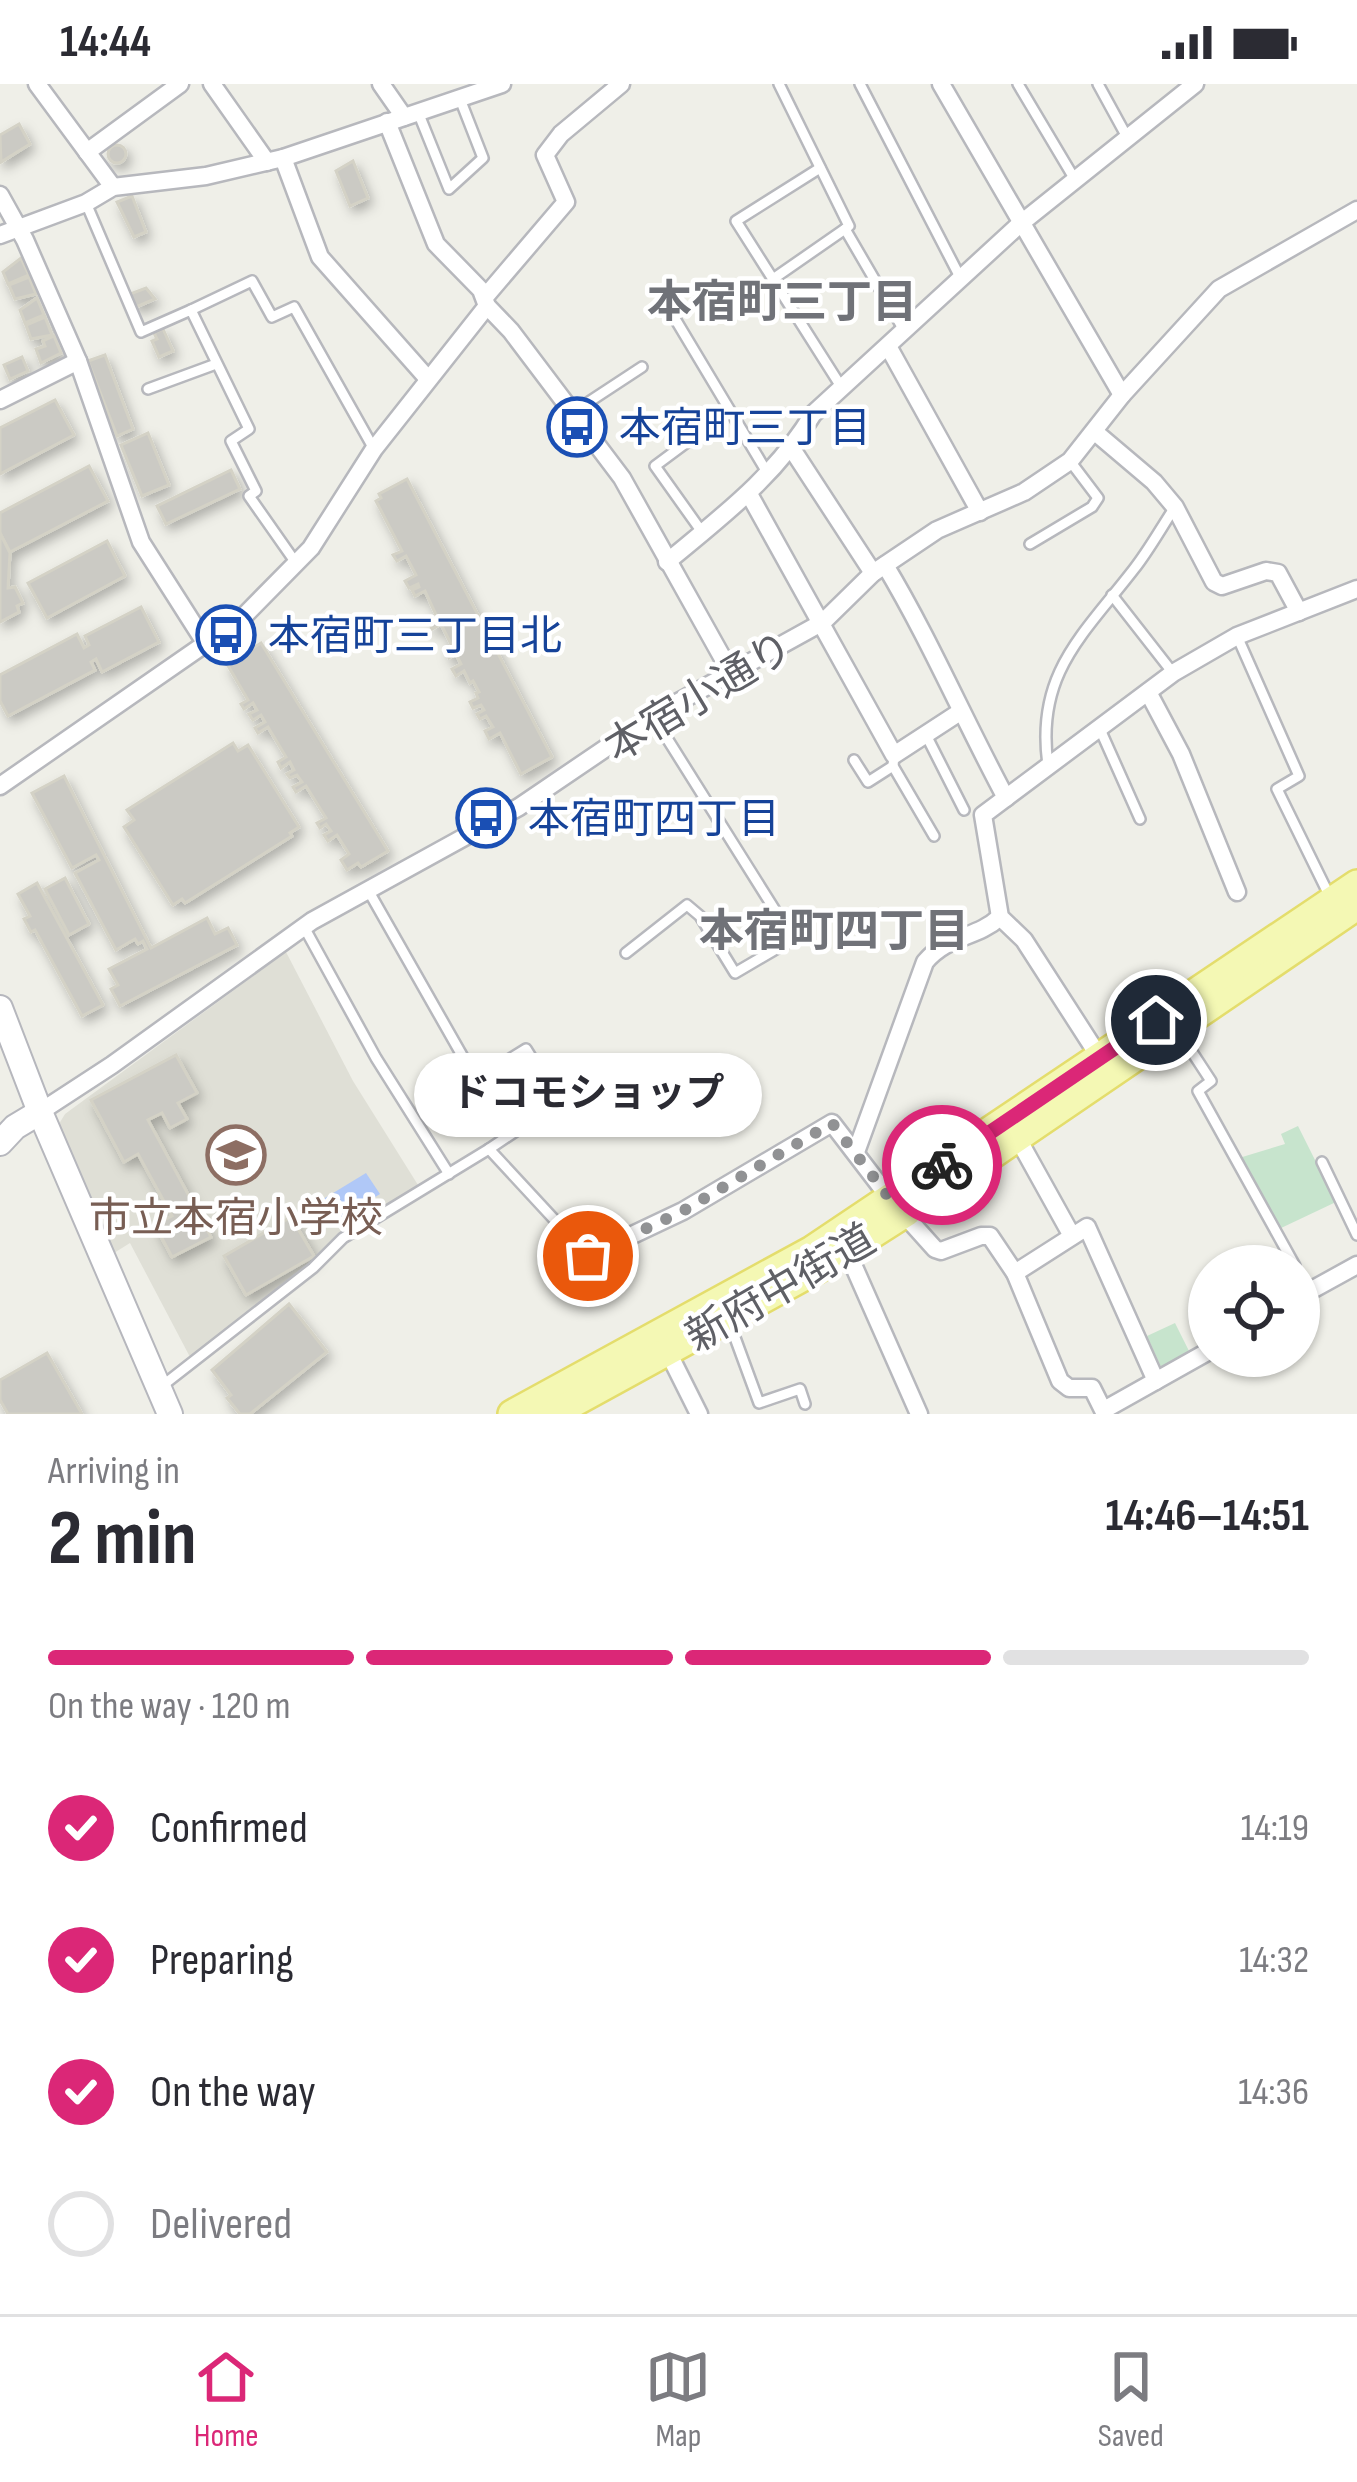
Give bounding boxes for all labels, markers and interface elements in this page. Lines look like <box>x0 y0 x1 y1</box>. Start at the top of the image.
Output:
text: 14:44 <box>60 15 151 70</box>
district label: 本宿町三丁目 <box>647 276 917 331</box>
bus stop icon: 本宿町三丁目 <box>546 396 608 458</box>
place label: 本宿町三丁目 <box>619 404 871 455</box>
bus stop icon: 本宿町三丁目北 <box>195 604 257 666</box>
place label: 本宿町三丁目北 <box>268 612 562 663</box>
street label: 本宿小通り <box>596 622 802 774</box>
bus stop icon: 本宿町四丁目 <box>455 787 517 849</box>
place label: 本宿町四丁目 <box>528 795 780 846</box>
district label: 本宿町四丁目 <box>699 905 969 960</box>
pin <box>1105 969 1207 1071</box>
icon: home <box>1123 987 1189 1053</box>
callout: ドコモショップ <box>414 1052 762 1136</box>
text: ドコモショップ <box>451 1071 725 1118</box>
courier <box>882 1105 1002 1225</box>
school or university icon: 市立本宿小学校 <box>205 1124 267 1186</box>
icon: bike <box>909 1132 975 1198</box>
place label: 市立本宿小学校 <box>89 1194 383 1245</box>
pin <box>537 1205 639 1307</box>
street label: 新府中街道 <box>678 1215 885 1364</box>
icon: bag <box>555 1223 621 1289</box>
map controls <box>1188 1245 1320 1377</box>
button: locate <box>1188 1245 1320 1377</box>
text: Arriving in <box>48 1448 180 1495</box>
text: 14:46–14:51 <box>1105 1489 1309 1544</box>
text: 2 min <box>48 1493 197 1586</box>
text: On the way · 120 m <box>48 1683 290 1730</box>
icon: check <box>48 1795 114 1861</box>
text: Confirmed <box>150 1801 308 1856</box>
text: 14:19 <box>1241 1805 1309 1852</box>
icon: check <box>48 1927 114 1993</box>
text: Preparing <box>150 1933 294 1988</box>
text: 14:32 <box>1239 1937 1309 1984</box>
icon: check <box>48 2059 114 2125</box>
text: On the way <box>150 2065 316 2120</box>
text: 14:36 <box>1238 2069 1309 2116</box>
text: Delivered <box>150 2197 292 2252</box>
tab: Home <box>193 2344 259 2456</box>
tab: Map <box>645 2344 711 2456</box>
tab: Saved <box>1098 2344 1164 2456</box>

